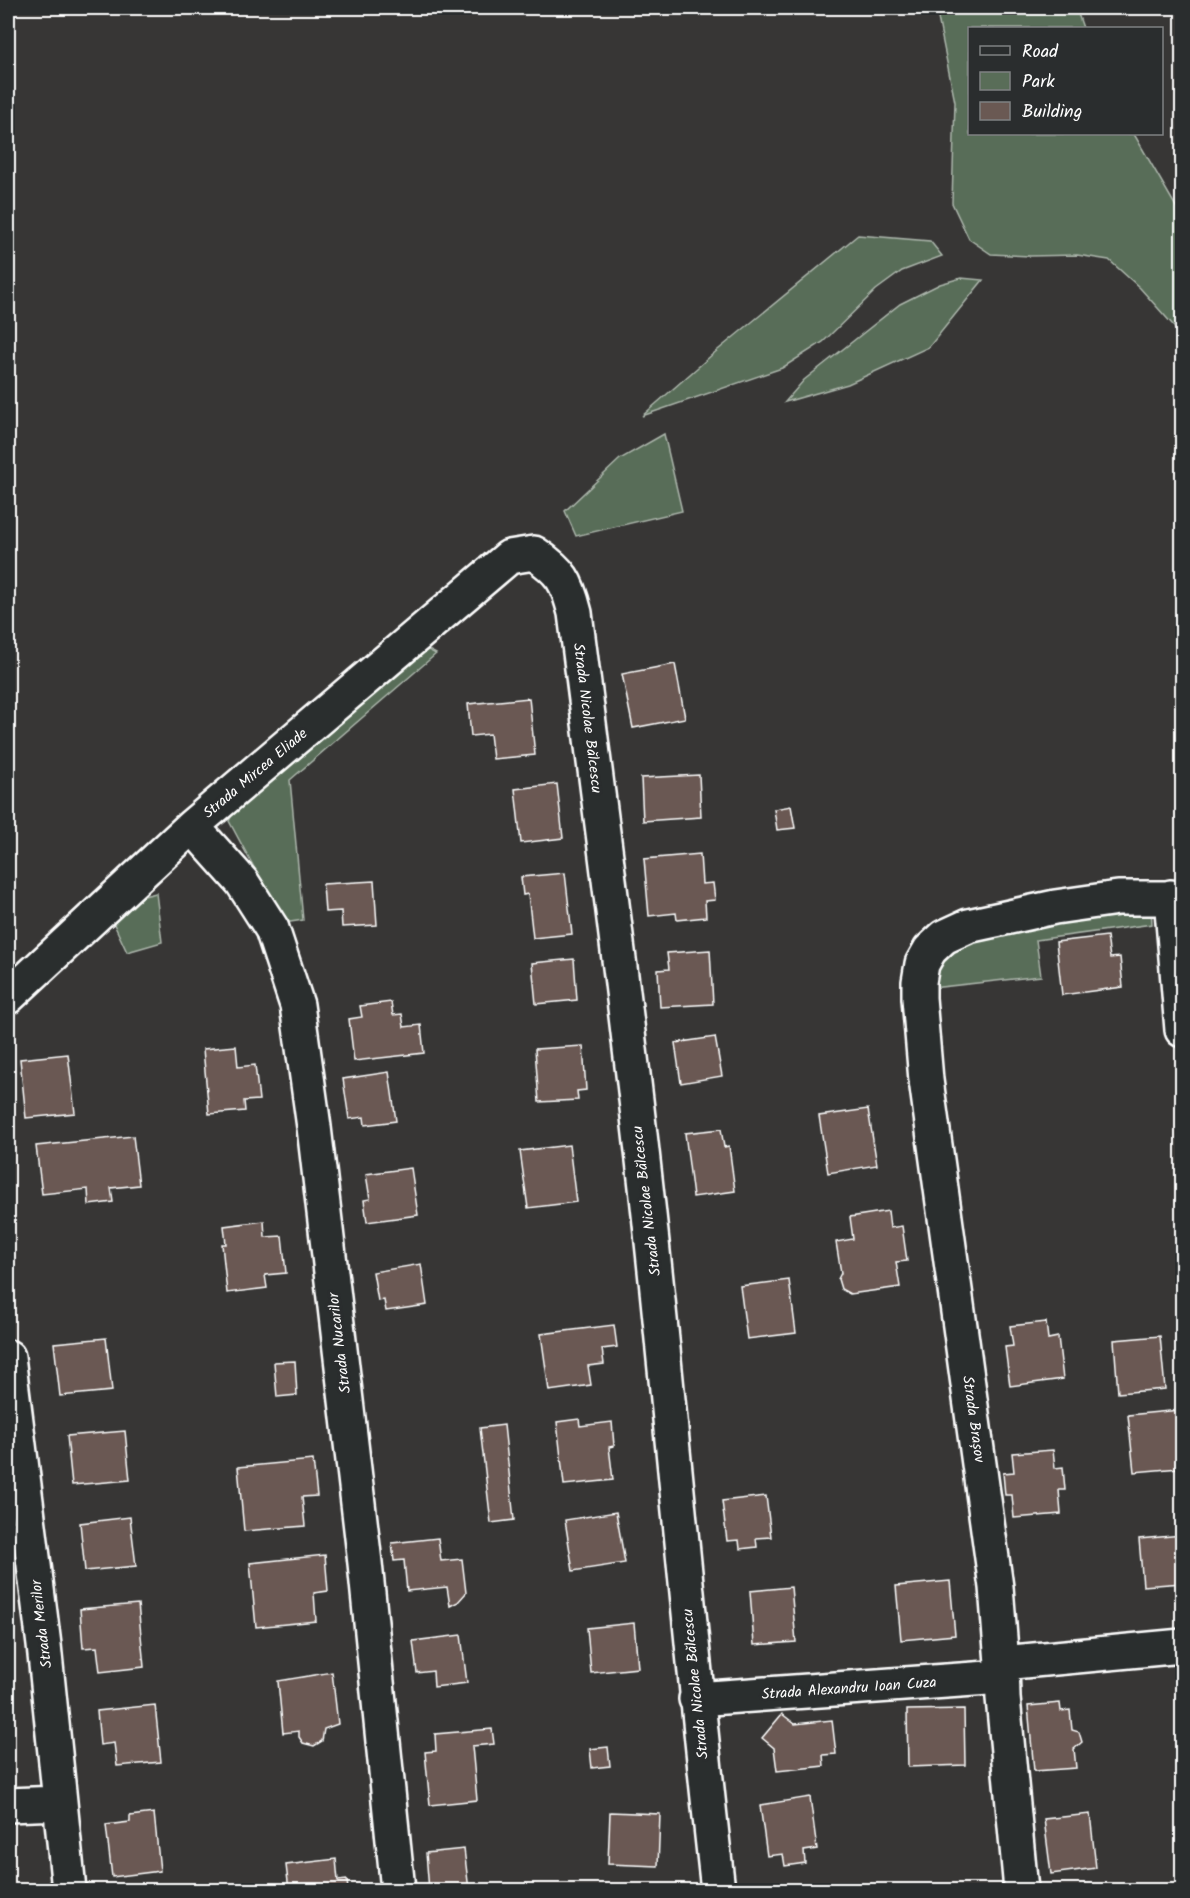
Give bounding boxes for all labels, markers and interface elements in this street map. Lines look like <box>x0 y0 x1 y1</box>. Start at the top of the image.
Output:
legend <box>968 27 1163 135</box>
text: Road <box>1022 38 1059 67</box>
text: Park <box>1022 68 1055 97</box>
text: Building <box>1022 98 1082 127</box>
street label: Strada Nicolae Bălcescu <box>566 642 608 795</box>
street label: Strada Mircea Eliade <box>198 722 314 825</box>
street label: Strada Nicolae Bălcescu <box>626 1124 668 1277</box>
street label: Strada Nucarilor <box>322 1290 358 1395</box>
street label: Strada Brașov <box>955 1374 991 1465</box>
street label: Strada Merilor <box>25 1577 59 1669</box>
street label: Strada Nicolae Bălcescu <box>676 1608 716 1760</box>
street label: Strada Alexandru Ioan Cuza <box>761 1671 937 1707</box>

